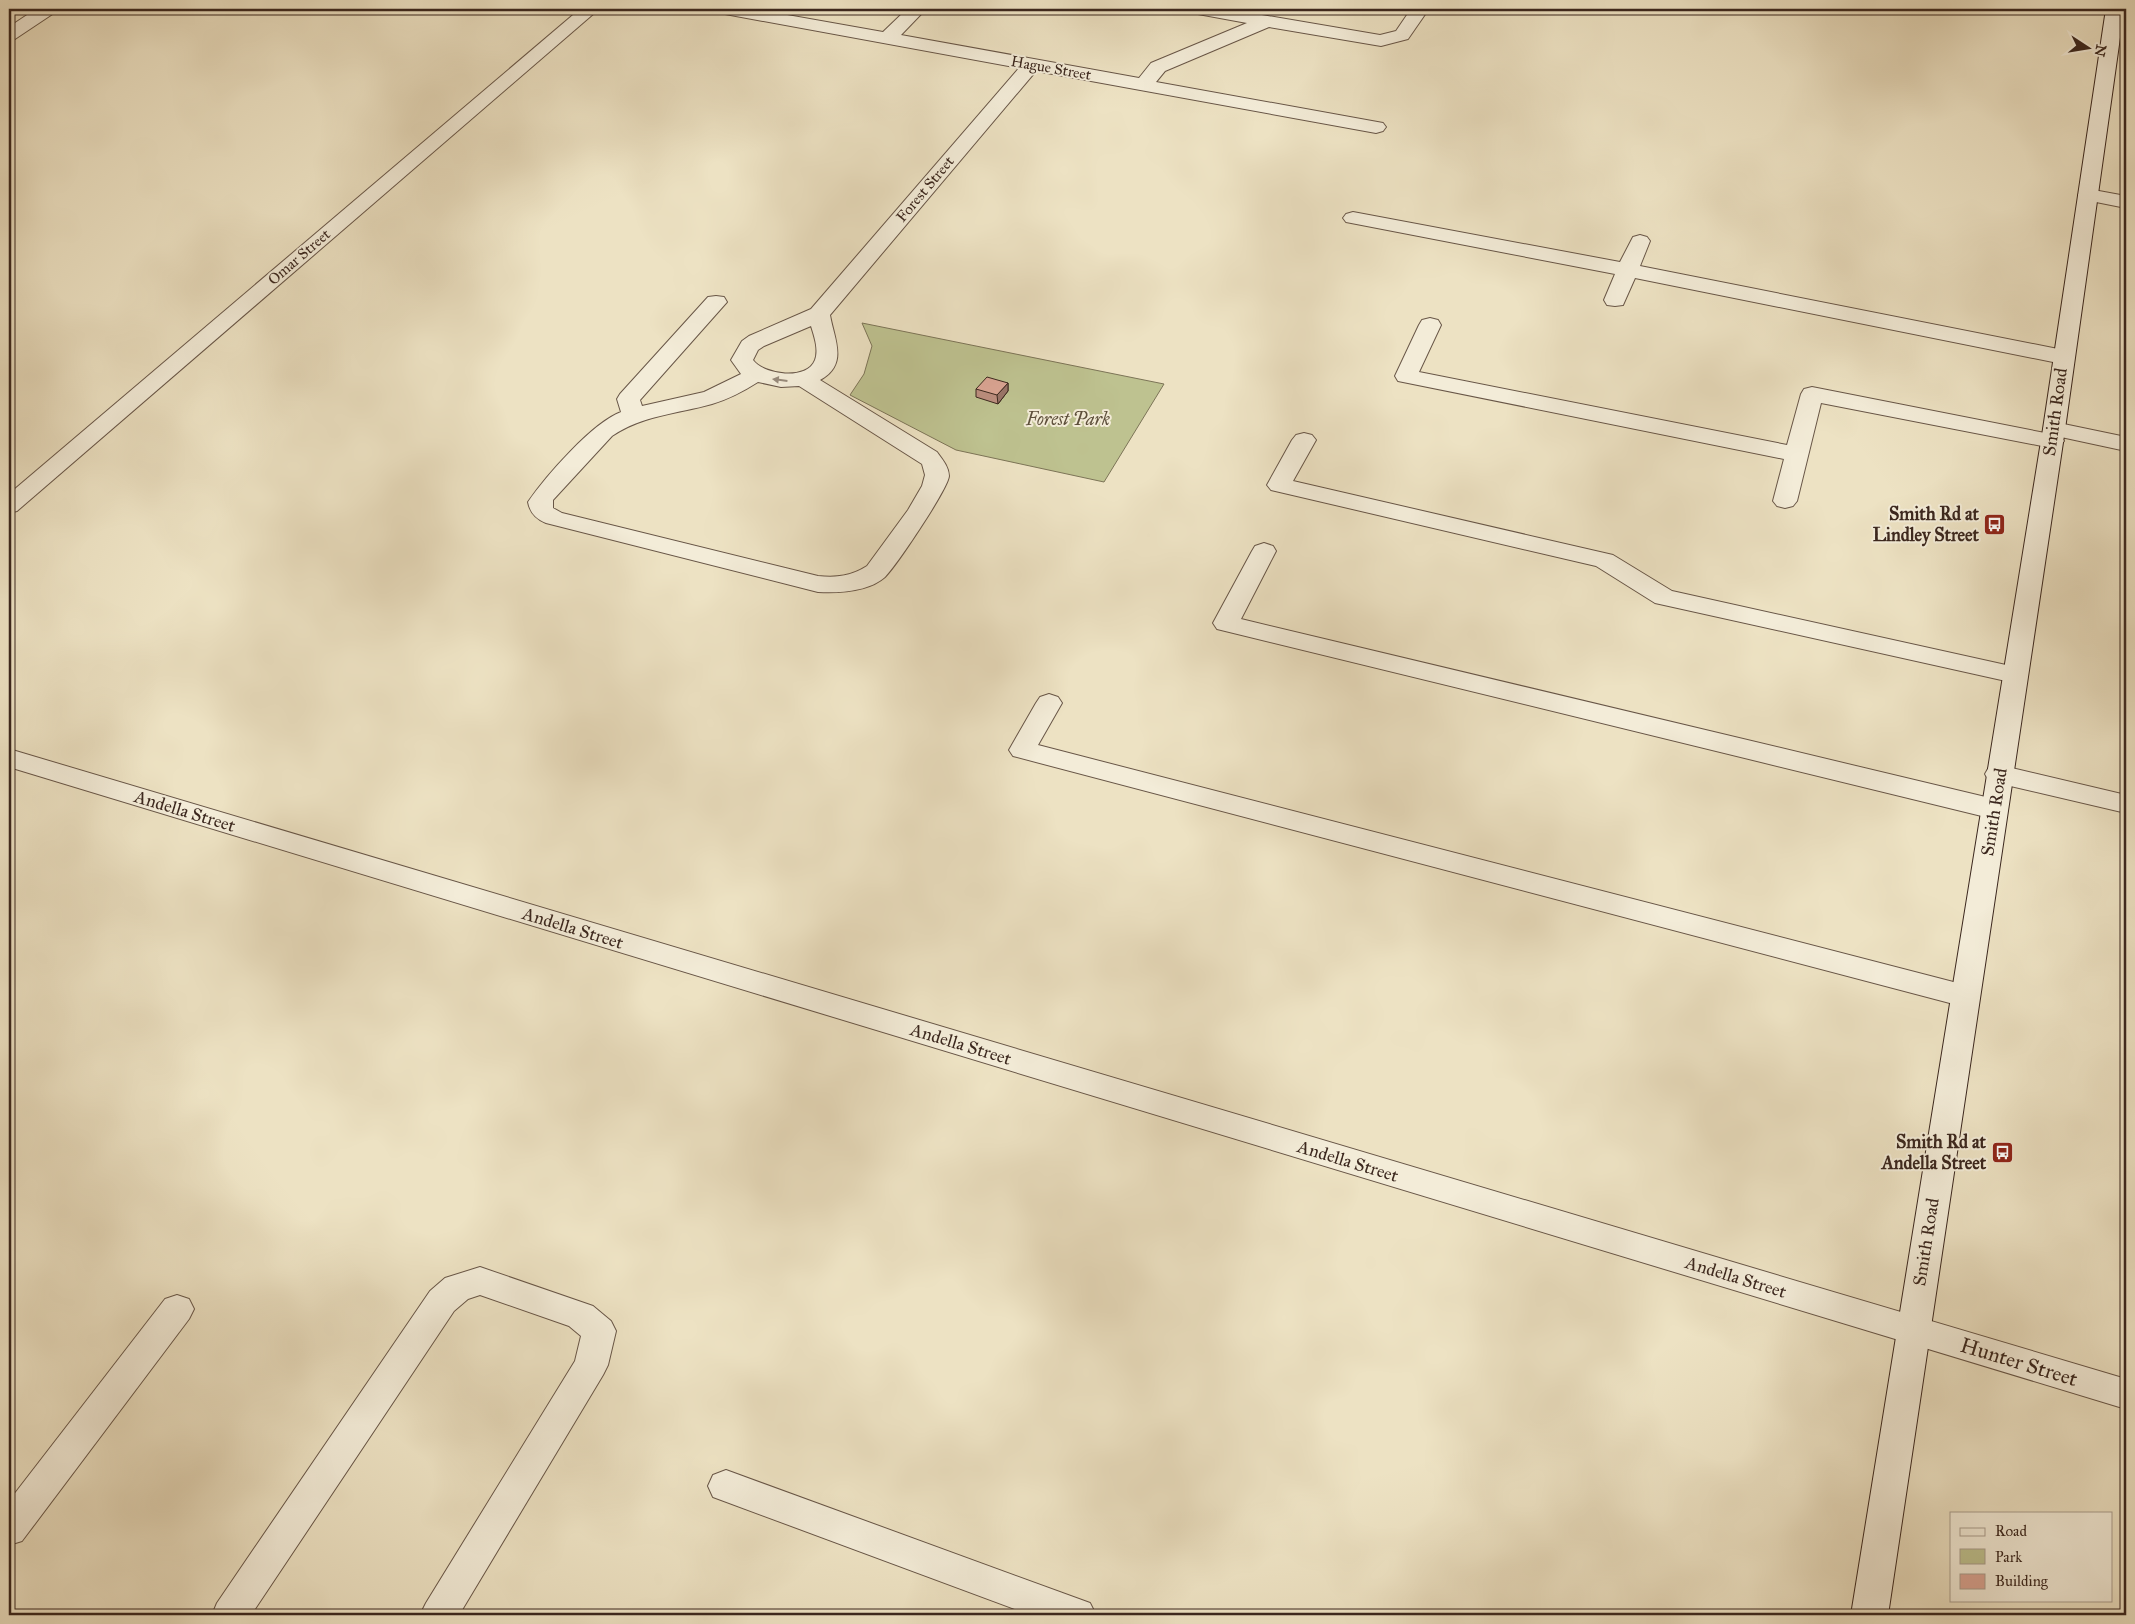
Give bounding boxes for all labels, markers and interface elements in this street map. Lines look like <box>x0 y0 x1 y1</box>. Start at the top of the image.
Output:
north arrow <box>2062 22 2112 72</box>
text: N <box>2091 43 2110 58</box>
street label: Hague Street <box>1009 52 1093 84</box>
street label: Forest Street <box>892 152 958 225</box>
street label: Omar Street <box>264 225 334 289</box>
street label: Smith Road <box>2038 366 2072 458</box>
one-way arrow <box>771 376 787 384</box>
park label: Forest Park <box>1025 408 1110 430</box>
place label: Smith Rd at Lindley Street <box>1873 503 1980 547</box>
bus stop icon: Smith Rd at Lindley Street <box>1983 512 2007 536</box>
street label: Smith Road <box>1976 766 2012 858</box>
street label: Andella Street <box>131 785 239 837</box>
street label: Andella Street <box>519 902 627 954</box>
street label: Andella Street <box>907 1018 1015 1070</box>
place label: Smith Rd at Andella Street <box>1881 1131 1987 1174</box>
street label: Andella Street <box>1294 1135 1402 1187</box>
bus stop icon: Smith Rd at Andella Street <box>1990 1140 2014 1164</box>
street label: Smith Road <box>1908 1196 1944 1288</box>
street label: Andella Street <box>1682 1251 1790 1303</box>
street label: Hunter Street <box>1957 1332 2081 1392</box>
legend <box>1950 1512 2112 1602</box>
text: Road <box>1995 1522 2027 1540</box>
text: Park <box>1995 1548 2022 1566</box>
text: Building <box>1995 1572 2049 1590</box>

